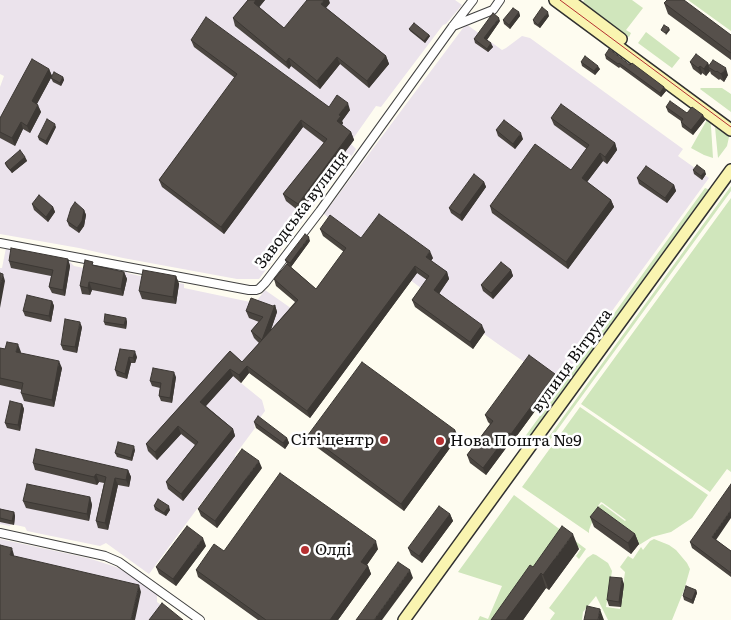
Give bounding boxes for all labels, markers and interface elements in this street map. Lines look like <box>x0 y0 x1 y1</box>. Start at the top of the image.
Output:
street label: Заводська вулиця <box>251 147 353 273</box>
street label: вулиця Вітрука <box>528 305 616 417</box>
place label: Сіті центр <box>291 430 374 450</box>
place label: Нова Пошта №9 <box>450 431 582 451</box>
marker: Сіті центр <box>378 434 390 446</box>
marker: Нова Пошта №9 <box>434 435 446 447</box>
place label: Олді <box>315 540 352 560</box>
marker: Олді <box>299 544 311 556</box>

